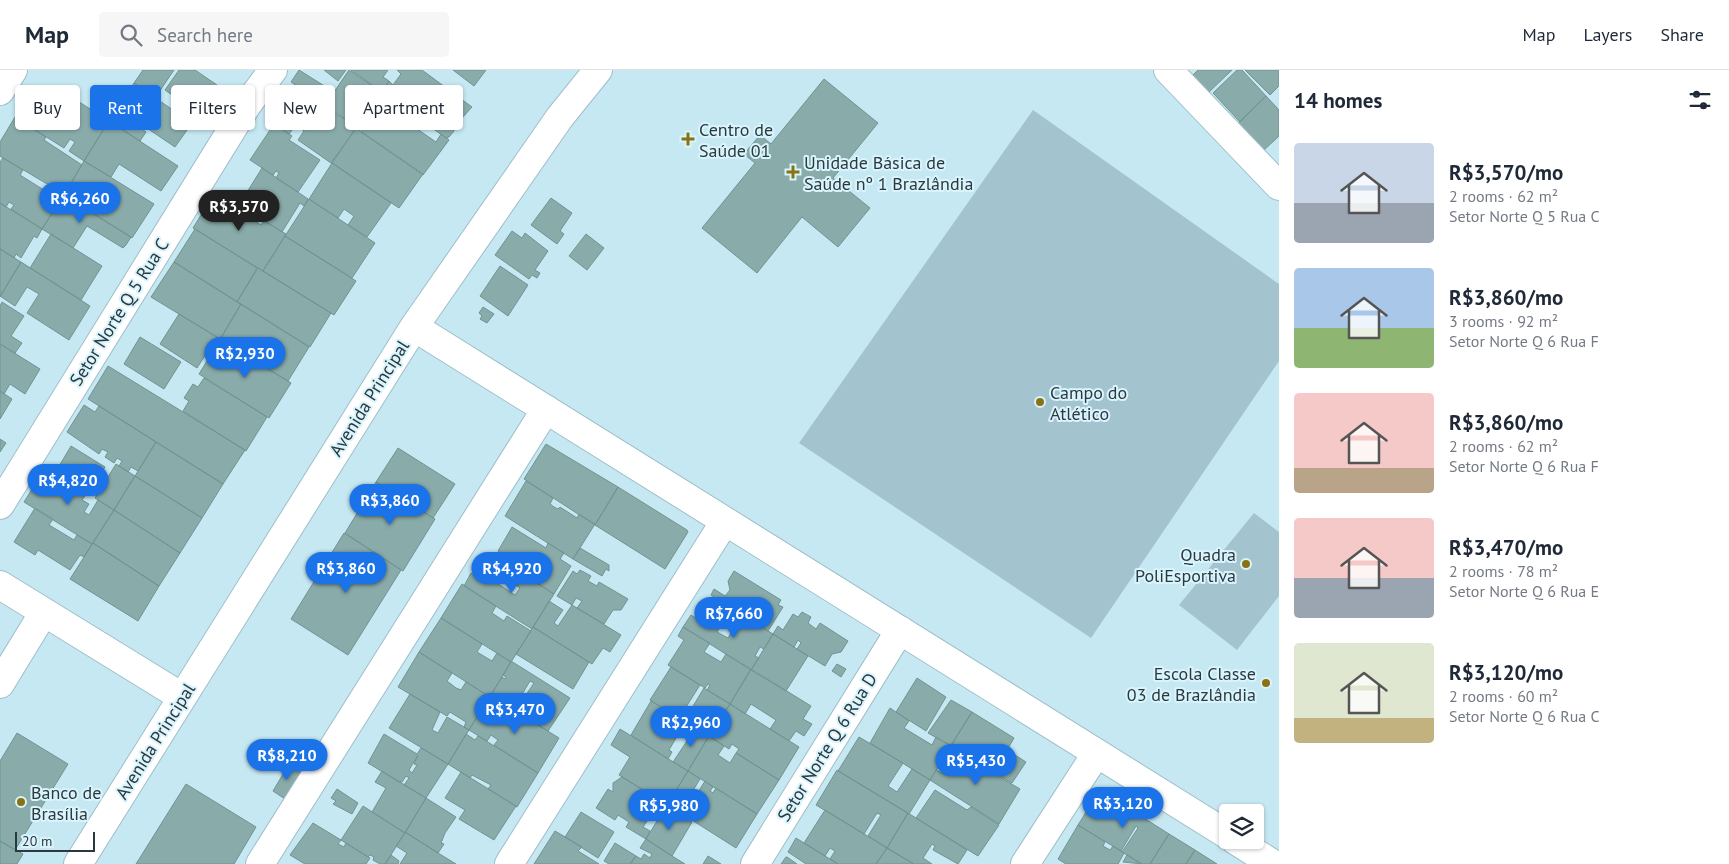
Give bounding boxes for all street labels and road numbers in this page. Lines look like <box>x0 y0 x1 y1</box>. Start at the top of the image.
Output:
street label: Setor Norte Q 5 Rua C <box>64 234 174 390</box>
street label: Avenida Principal <box>324 335 414 460</box>
street label: Setor Norte Q 6 Rua D <box>772 668 882 826</box>
street label: Avenida Principal <box>110 678 200 803</box>

